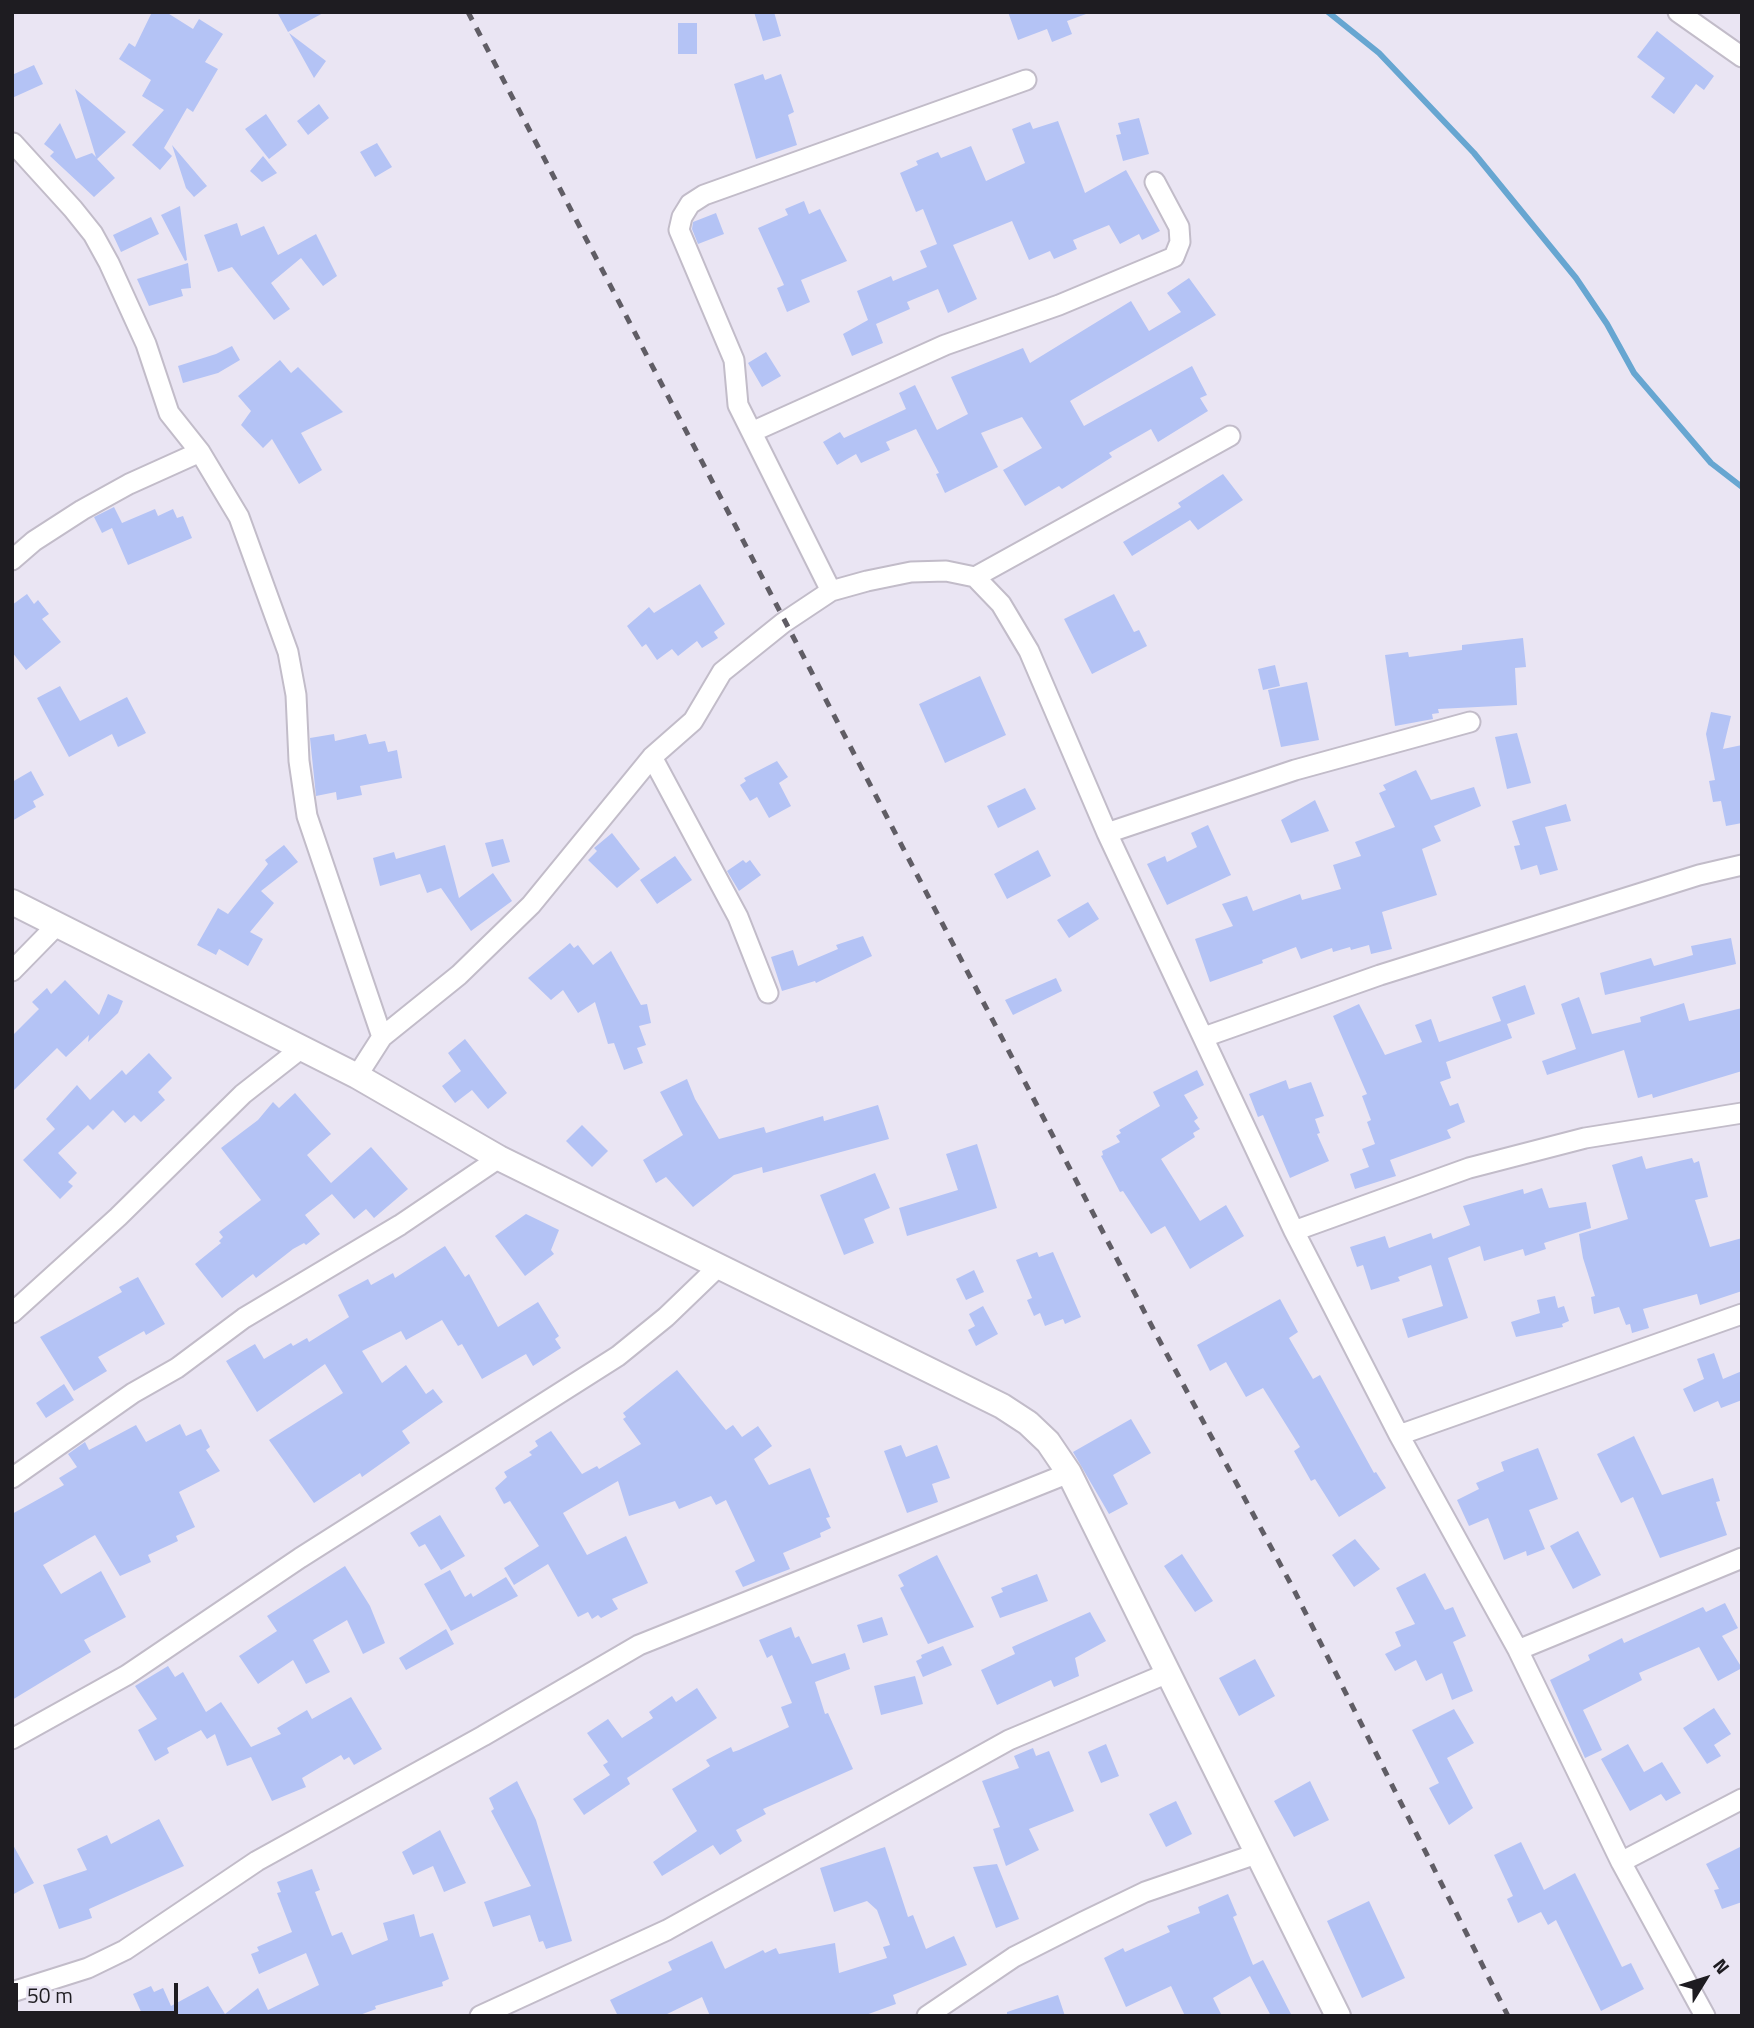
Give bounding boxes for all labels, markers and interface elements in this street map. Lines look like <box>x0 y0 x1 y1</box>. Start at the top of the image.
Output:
north arrow <box>1670 1944 1740 2014</box>
text: N <box>1706 1952 1737 1980</box>
scale bar <box>18 1968 182 2012</box>
text: 50 m <box>27 1979 73 2011</box>

